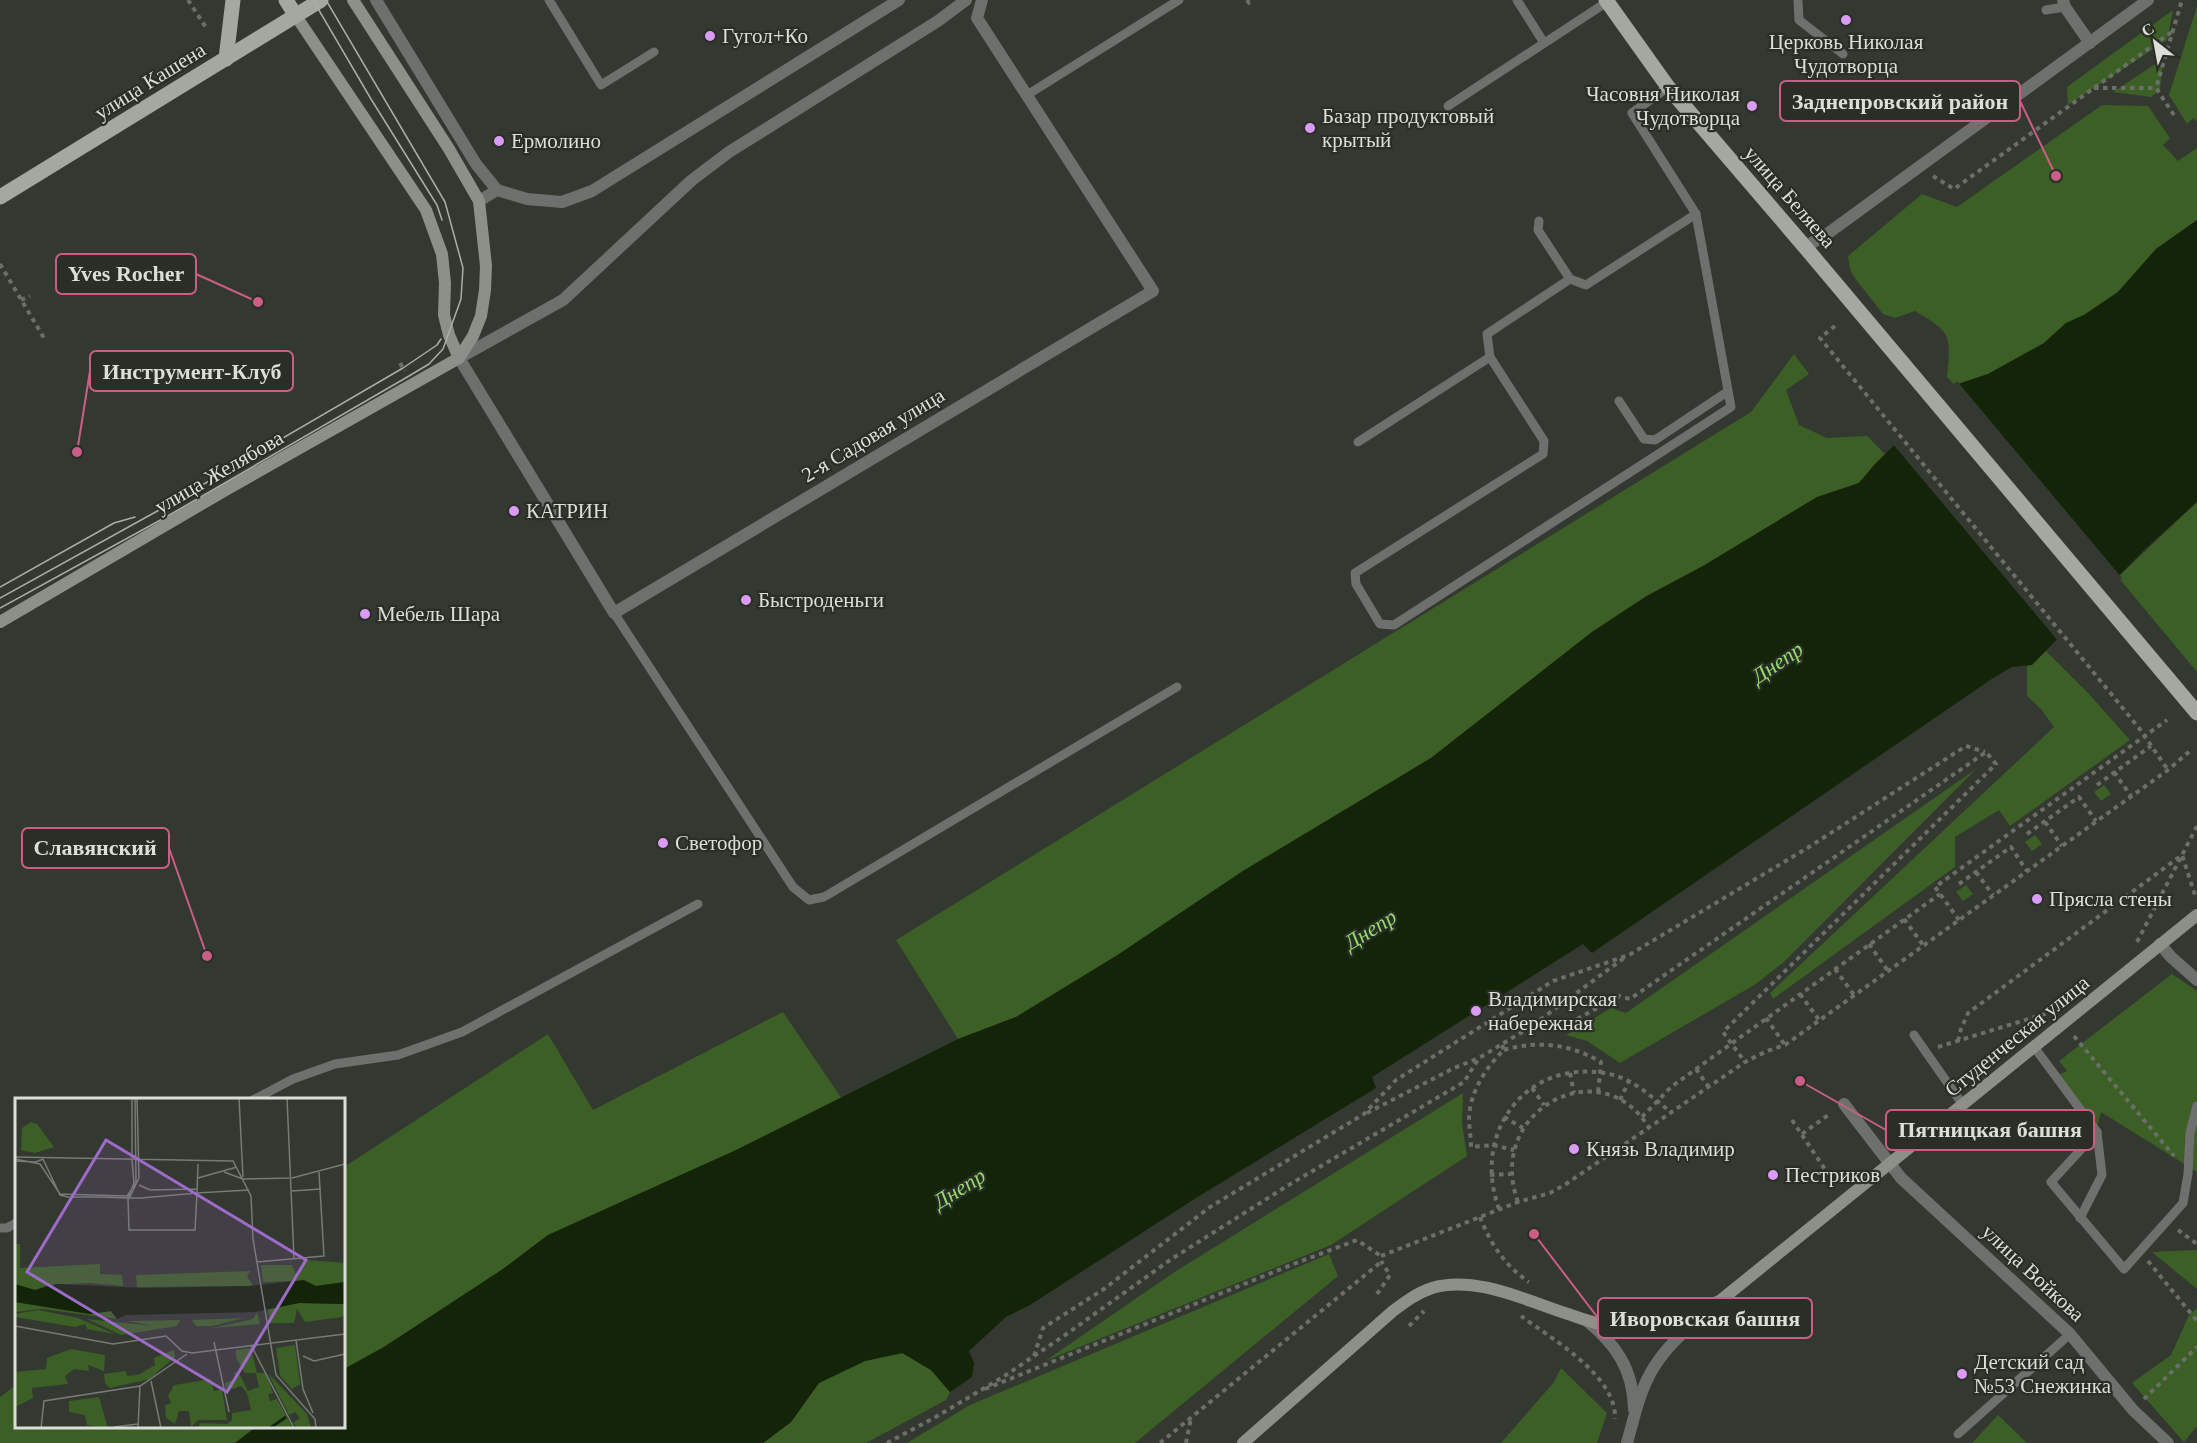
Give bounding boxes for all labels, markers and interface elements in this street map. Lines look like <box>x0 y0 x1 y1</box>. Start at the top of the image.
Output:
north arrow <box>2125 12 2185 72</box>
marker: Церковь Николая Чудотворца <box>1839 13 1853 27</box>
text: С <box>2138 19 2157 40</box>
place label: Гугол+Ко <box>722 24 808 48</box>
marker: Гугол+Ко <box>703 29 717 43</box>
place label: Церковь Николая Чудотворца <box>1769 30 1924 78</box>
street label: улица Кашена <box>90 37 210 125</box>
callout: Заднепровский район <box>1780 81 2020 121</box>
place label: Часовня Николая Чудотворца <box>1586 82 1741 130</box>
text: Заднепровский район <box>1792 89 2009 114</box>
marker: Часовня Николая Чудотворца <box>1745 99 1759 113</box>
place label: Базар продуктовый крытый <box>1322 104 1494 152</box>
marker: Базар продуктовый крытый <box>1303 121 1317 135</box>
place label: Ермолино <box>511 129 601 153</box>
marker: Ермолино <box>492 134 506 148</box>
street label: улица Беляева <box>1739 141 1841 253</box>
callout: Yves Rocher <box>56 254 196 294</box>
text: Yves Rocher <box>68 261 185 286</box>
callout: Инструмент-Клуб <box>90 351 293 391</box>
text: Инструмент-Клуб <box>103 359 281 384</box>
street label: 2-я Садовая улица <box>797 382 949 487</box>
street label: улица Желябова <box>150 425 288 519</box>
place label: КАТРИН <box>526 499 608 523</box>
marker: КАТРИН <box>507 504 521 518</box>
place label: Быстроденьги <box>758 588 884 612</box>
marker: Быстроденьги <box>739 593 753 607</box>
place label: Мебель Шара <box>377 602 501 626</box>
marker: Мебель Шара <box>358 607 372 621</box>
water label: Днепр <box>1745 636 1808 690</box>
callout: Славянский <box>22 828 169 868</box>
place label: Светофор <box>675 831 762 855</box>
text: Славянский <box>33 835 157 860</box>
marker: Светофор <box>656 836 670 850</box>
place label: Прясла стены <box>2049 887 2172 911</box>
marker: Прясла стены <box>2030 892 2044 906</box>
water label: Днепр <box>1338 904 1401 956</box>
street label: Студенческая улица <box>1940 970 2095 1102</box>
place label: Владимирская набережная <box>1488 987 1617 1035</box>
marker: Владимирская набережная <box>1469 1004 1483 1018</box>
inset map <box>15 1098 345 1428</box>
callout: Пятницкая башня <box>1886 1110 2094 1150</box>
text: Пятницкая башня <box>1898 1117 2082 1142</box>
place label: Князь Владимир <box>1586 1137 1735 1161</box>
marker: Князь Владимир <box>1567 1142 1581 1156</box>
water label: Днепр <box>927 1163 990 1215</box>
place label: Пестриков <box>1785 1163 1880 1187</box>
marker: Пестриков <box>1766 1168 1780 1182</box>
street label: улица Войкова <box>1977 1219 2090 1327</box>
callout: Иворовская башня <box>1598 1298 1812 1338</box>
text: Иворовская башня <box>1610 1306 1800 1331</box>
place label: Детский сад №53 Снежинка <box>1974 1350 2112 1398</box>
marker: Детский сад №53 Снежинка <box>1955 1367 1969 1381</box>

